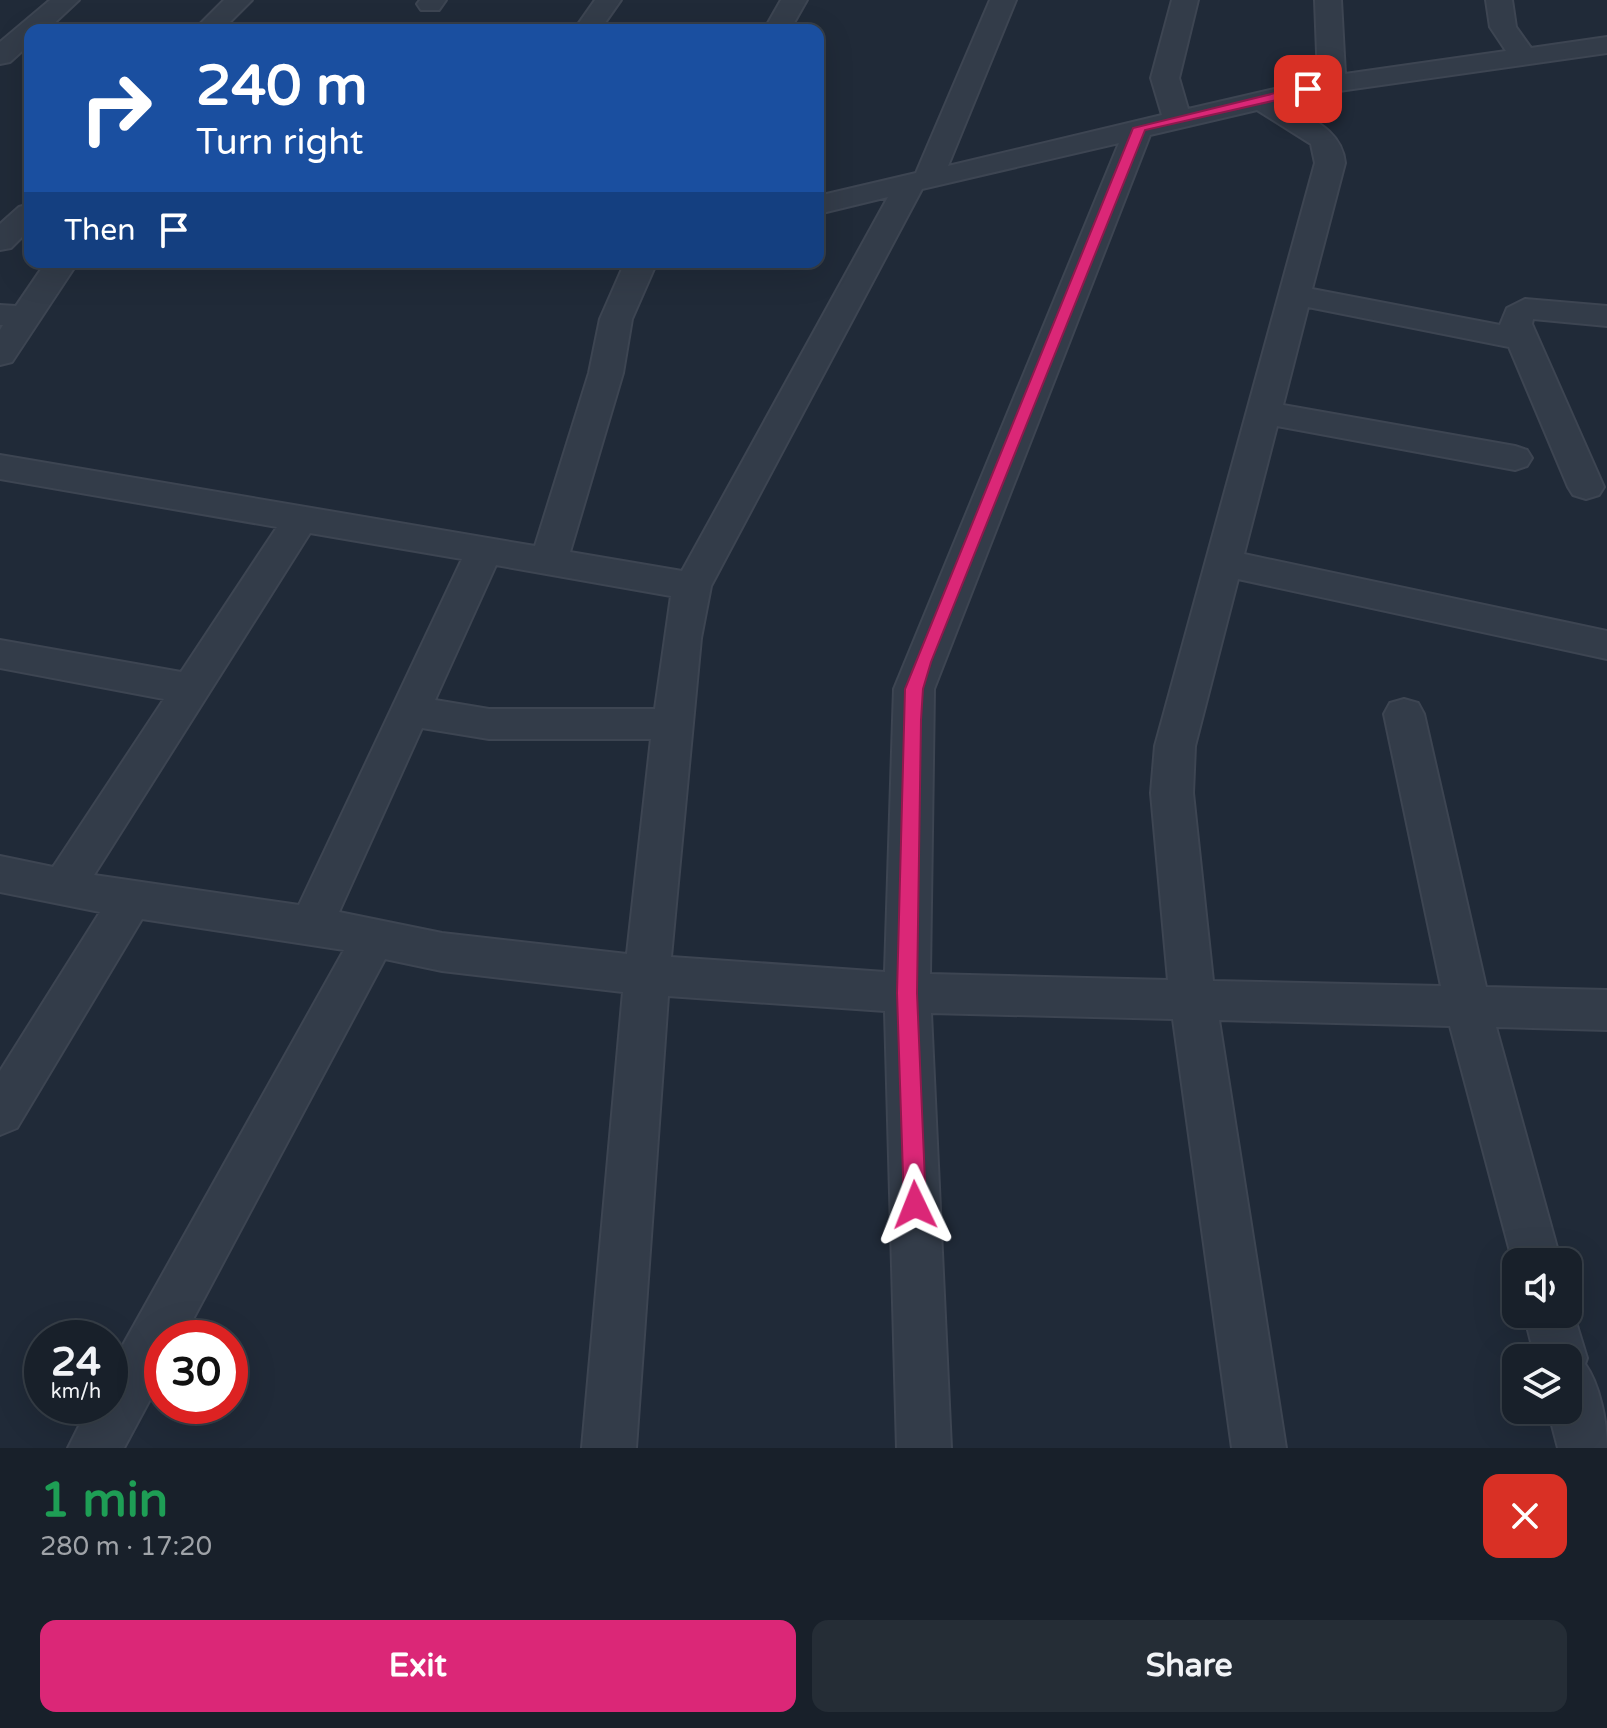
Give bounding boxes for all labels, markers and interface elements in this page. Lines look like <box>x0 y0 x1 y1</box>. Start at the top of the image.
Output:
text: 240 m <box>196 53 367 120</box>
pin <box>1274 55 1342 123</box>
icon: right <box>64 56 168 160</box>
icon: arrive <box>1286 67 1330 111</box>
text: Turn right <box>196 121 363 164</box>
icon: arrive <box>152 208 196 252</box>
text: Then <box>64 212 136 249</box>
position arrow <box>873 1163 957 1247</box>
map controls <box>1502 1248 1582 1424</box>
button: sound <box>1502 1248 1582 1328</box>
speed limit sign: 30 <box>144 1320 248 1424</box>
text: 24 <box>51 1338 101 1386</box>
button: layers <box>1502 1344 1582 1424</box>
text: km/h <box>51 1380 101 1404</box>
text: 1 min <box>40 1472 168 1530</box>
button: close <box>1483 1474 1567 1558</box>
text: 280 m · 17:20 <box>40 1531 212 1562</box>
button: Exit <box>40 1620 796 1712</box>
button: Share <box>812 1620 1567 1712</box>

